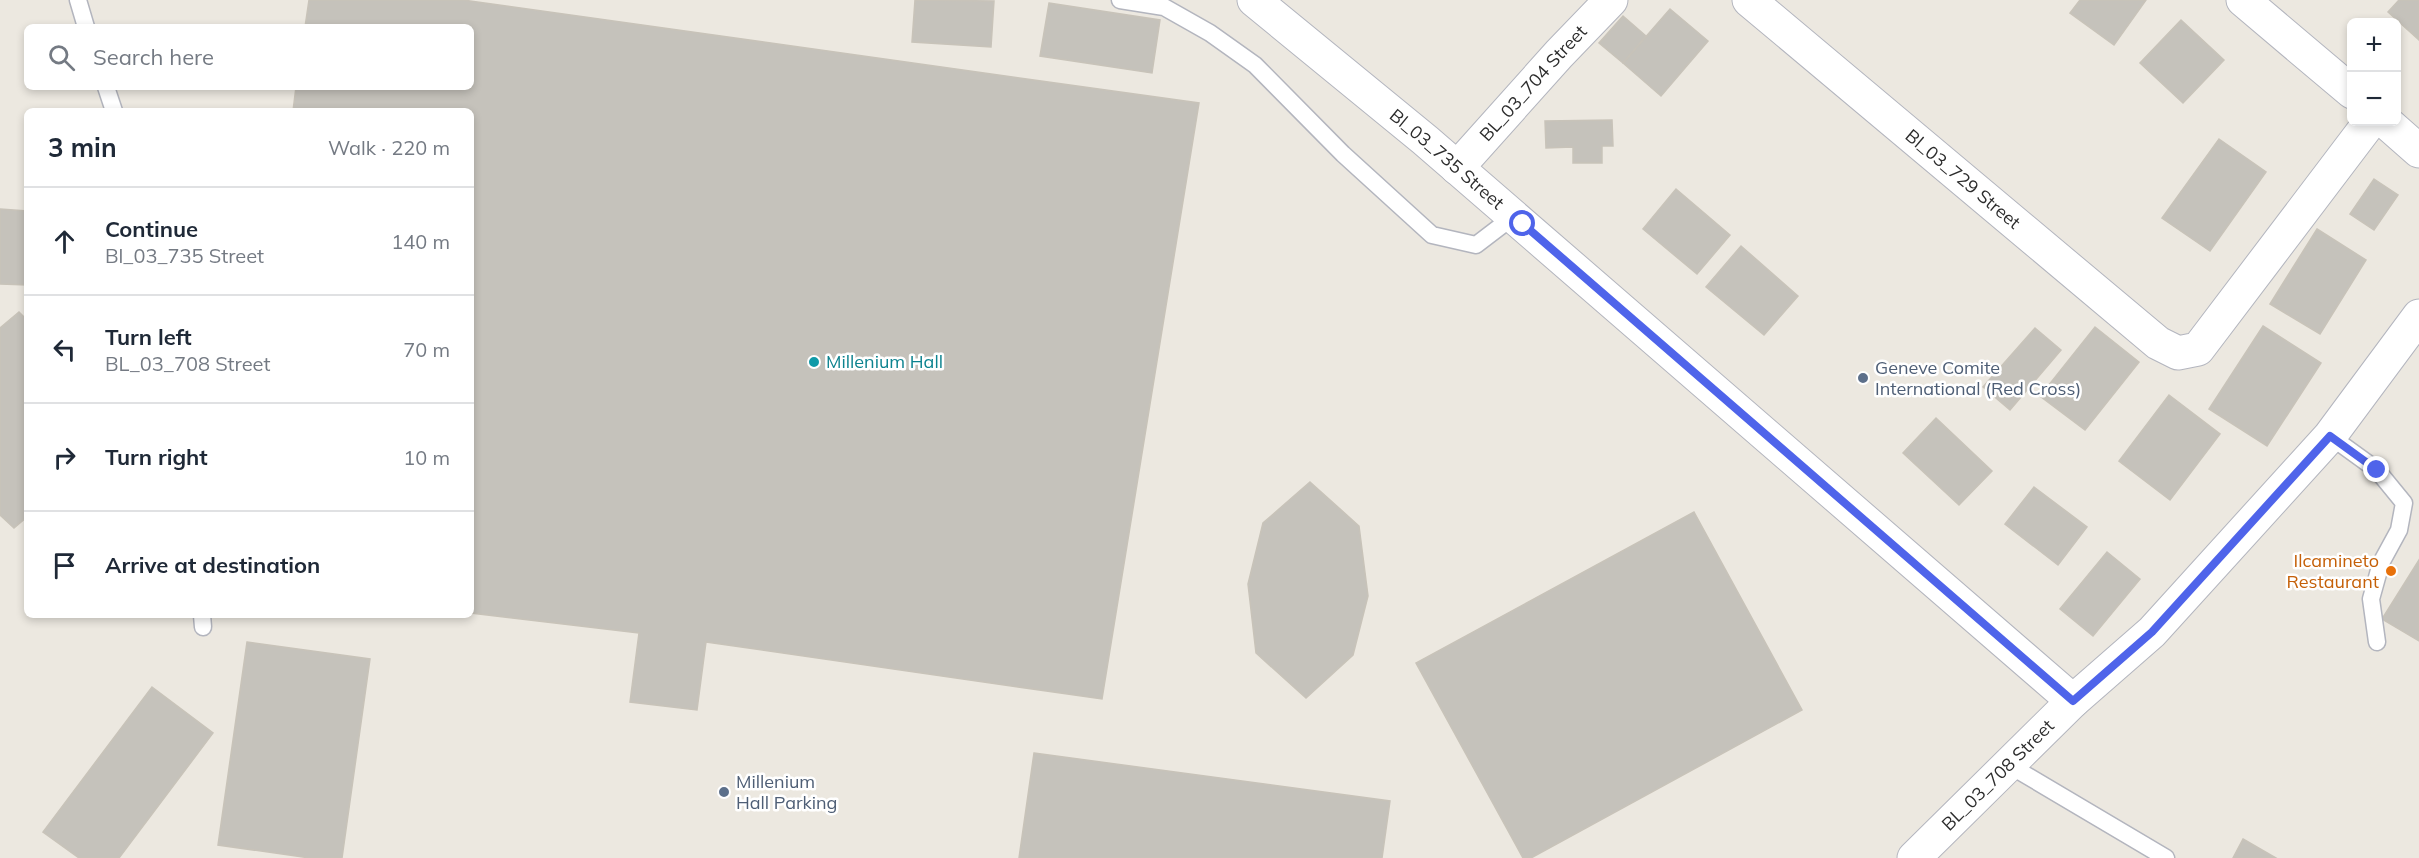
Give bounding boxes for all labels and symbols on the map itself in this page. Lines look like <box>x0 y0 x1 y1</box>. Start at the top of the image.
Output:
street label: BL_03_704 Street <box>1474 20 1592 146</box>
street label: Bl_03_735 Street <box>1385 104 1509 214</box>
street label: Bl_03_729 Street <box>1901 124 2025 234</box>
route start <box>1509 210 1535 236</box>
place label: Millenium Hall <box>826 350 943 373</box>
marker: Millenium Hall <box>807 355 821 369</box>
place label: Geneve Comite International (Red Cross) <box>1875 356 2081 400</box>
marker: Geneve Comite International (Red Cross) <box>1856 371 1870 385</box>
route end <box>2363 456 2389 482</box>
place label: Ilcamineto Restaurant <box>2287 549 2379 593</box>
marker: Ilcamineto Restaurant <box>2384 564 2398 578</box>
street label: BL_03_708 Street <box>1937 714 2059 835</box>
place label: Millenium Hall Parking <box>736 770 837 814</box>
marker: Millenium Hall Parking <box>717 785 731 799</box>

